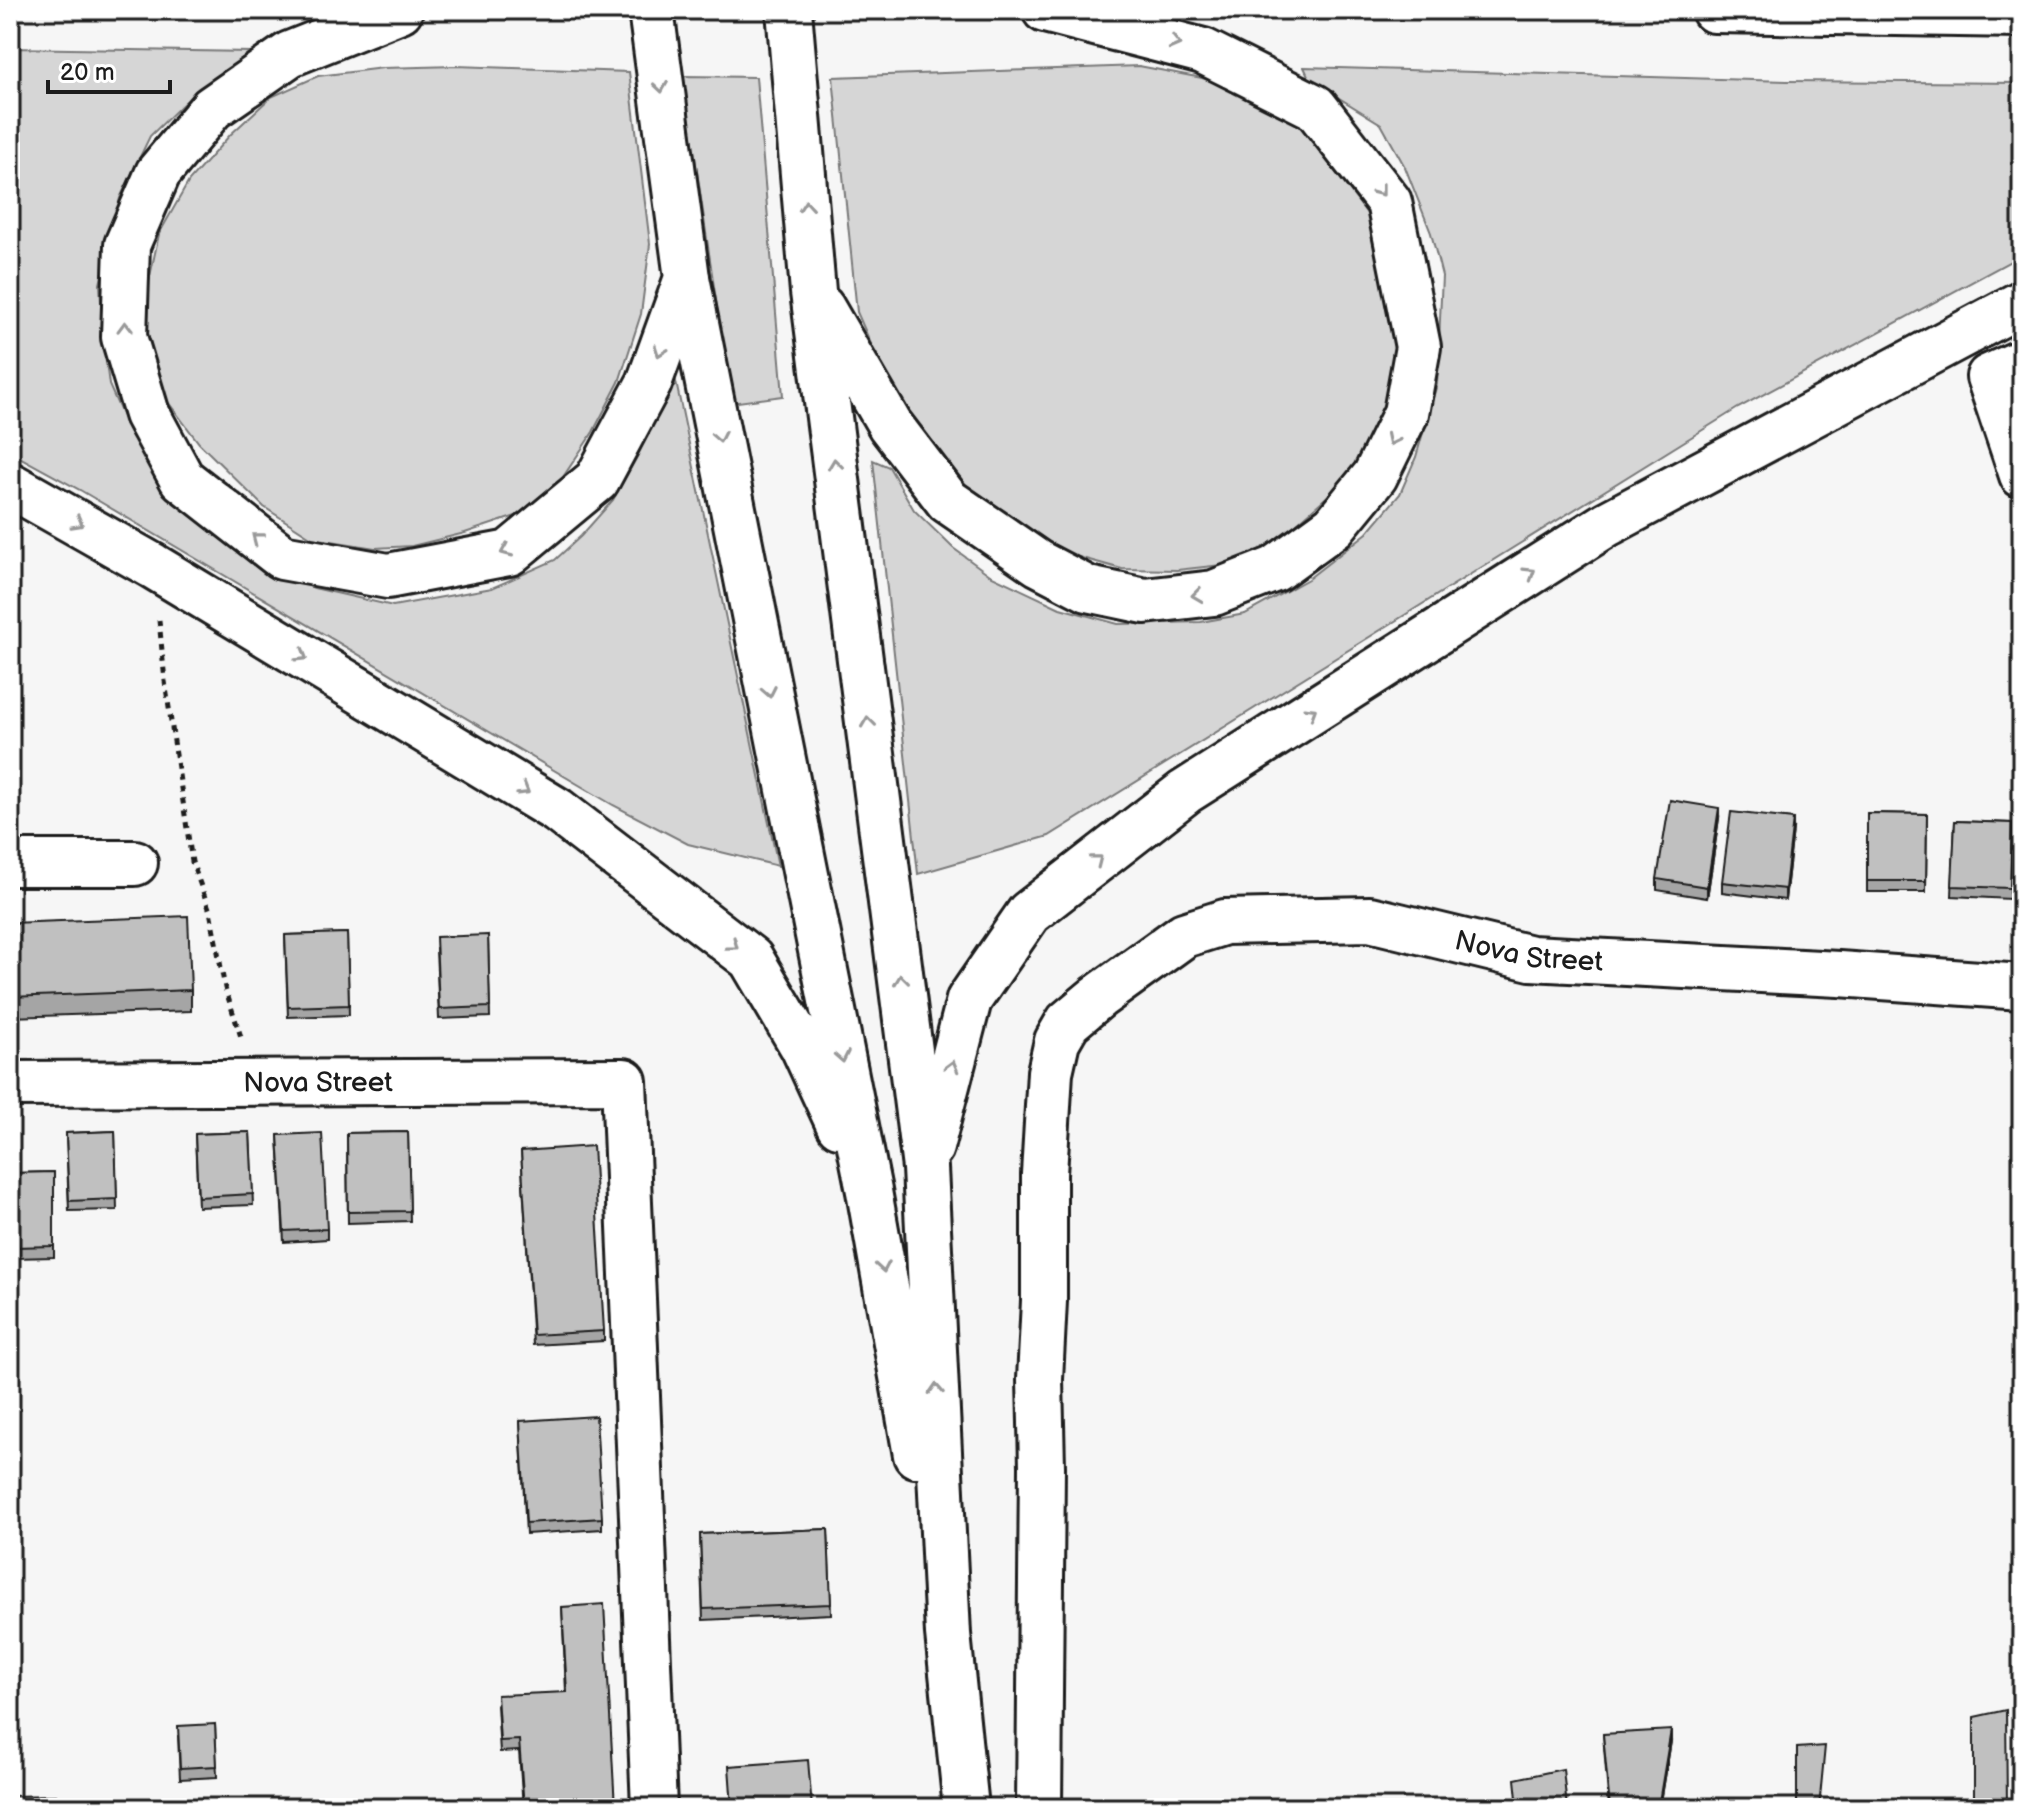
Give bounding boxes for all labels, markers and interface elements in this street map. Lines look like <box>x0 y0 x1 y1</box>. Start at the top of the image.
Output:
one-way arrow <box>1168 34 1182 51</box>
scale bar <box>48 44 170 94</box>
text: 20 m <box>60 58 115 87</box>
one-way arrow <box>653 81 670 94</box>
one-way arrow <box>1371 182 1385 197</box>
one-way arrow <box>797 199 814 212</box>
one-way arrow <box>116 320 134 333</box>
one-way arrow <box>654 344 670 358</box>
one-way arrow <box>709 430 726 444</box>
one-way arrow <box>1386 432 1402 447</box>
one-way arrow <box>827 457 844 471</box>
one-way arrow <box>69 513 84 529</box>
one-way arrow <box>252 533 266 548</box>
one-way arrow <box>500 541 514 558</box>
one-way arrow <box>1521 568 1536 583</box>
one-way arrow <box>1190 586 1204 603</box>
one-way arrow <box>293 646 308 661</box>
one-way arrow <box>760 685 777 699</box>
one-way arrow <box>1302 707 1316 722</box>
one-way arrow <box>860 715 877 729</box>
one-way arrow <box>515 781 530 796</box>
one-way arrow <box>1088 856 1103 870</box>
street label: Nova Street <box>1452 924 1604 978</box>
one-way arrow <box>724 936 738 950</box>
one-way arrow <box>893 973 910 987</box>
one-way arrow <box>833 1049 850 1063</box>
one-way arrow <box>942 1059 959 1073</box>
street label: Nova Street <box>243 1066 393 1099</box>
one-way arrow <box>873 1261 890 1274</box>
one-way arrow <box>928 1382 945 1395</box>

